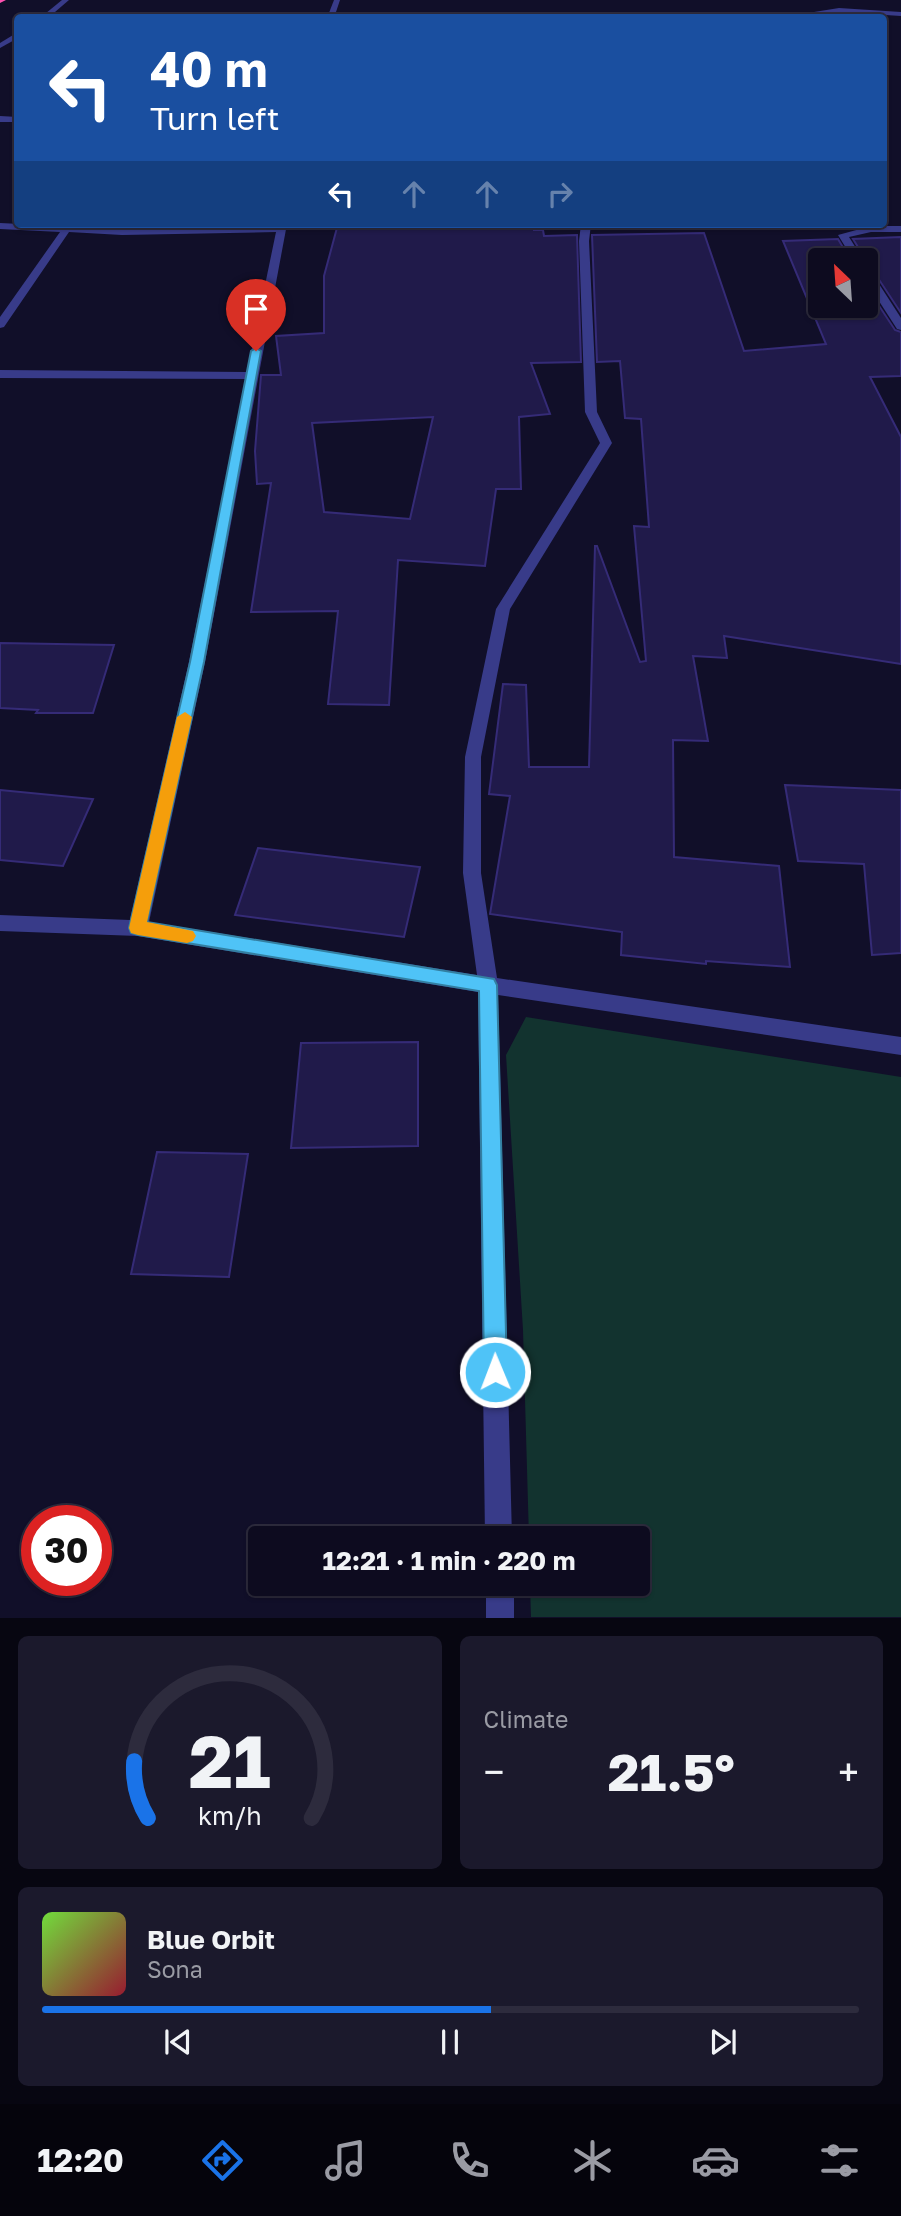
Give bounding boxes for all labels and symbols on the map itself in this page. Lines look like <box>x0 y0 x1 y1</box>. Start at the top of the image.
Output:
north arrow <box>808 248 878 318</box>
pin <box>226 279 286 351</box>
position arrow <box>458 1335 532 1409</box>
speed limit sign: 30 <box>21 1505 112 1596</box>

